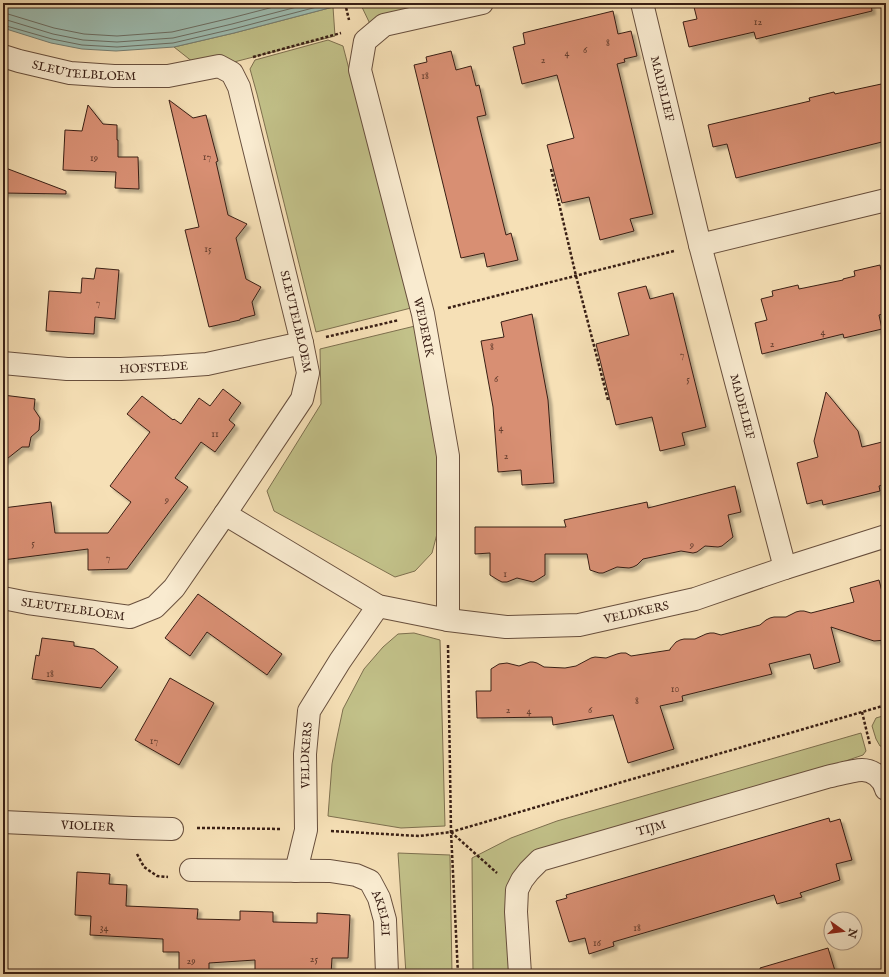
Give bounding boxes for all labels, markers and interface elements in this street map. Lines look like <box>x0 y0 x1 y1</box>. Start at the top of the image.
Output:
house number: 12 <box>754 16 763 29</box>
house number: 8 <box>606 37 610 50</box>
house number: 6 <box>583 44 588 57</box>
house number: 4 <box>565 47 570 60</box>
house number: 2 <box>541 54 546 67</box>
street label: MADELIEF <box>647 54 677 123</box>
street label: SLEUTELBLOEM <box>31 57 136 84</box>
house number: 18 <box>421 70 429 83</box>
house number: 17 <box>203 151 212 164</box>
house number: 19 <box>90 152 98 165</box>
house number: 15 <box>204 243 212 256</box>
street label: SLEUTELBLOEM <box>276 269 315 374</box>
street label: WEDERIK <box>410 296 437 359</box>
house number: 7 <box>96 297 101 310</box>
house number: 4 <box>821 326 826 339</box>
house number: 2 <box>770 338 775 351</box>
house number: 8 <box>490 341 494 354</box>
house number: 7 <box>680 349 685 362</box>
street label: HOFSTEDE <box>119 358 188 377</box>
house number: 6 <box>494 373 499 386</box>
house number: 5 <box>686 373 690 386</box>
street label: MADELIEF <box>726 373 758 441</box>
house number: 4 <box>499 422 504 435</box>
house number: 11 <box>211 428 219 441</box>
house number: 2 <box>504 450 509 463</box>
house number: 9 <box>164 494 169 507</box>
house number: 5 <box>31 537 35 550</box>
house number: 9 <box>689 539 694 552</box>
house number: 7 <box>106 552 111 565</box>
house number: 1 <box>503 568 507 581</box>
street label: SLEUTELBLOEM <box>20 595 126 624</box>
street label: VELDKERS <box>601 598 670 627</box>
house number: 18 <box>46 668 54 681</box>
house number: 10 <box>671 683 679 696</box>
house number: 8 <box>635 695 639 708</box>
house number: 2 <box>506 704 511 717</box>
house number: 6 <box>588 704 593 717</box>
house number: 4 <box>527 705 532 718</box>
street label: VELDKERS <box>298 721 316 790</box>
house number: 17 <box>150 735 159 748</box>
street label: TIJM <box>635 817 668 840</box>
street label: VIOLIER <box>60 818 116 835</box>
street label: AKELEI <box>368 886 393 936</box>
north arrow <box>823 911 863 951</box>
house number: 34 <box>100 922 108 935</box>
house number: 18 <box>633 922 641 935</box>
text: N <box>844 926 860 940</box>
house number: 16 <box>593 937 602 950</box>
house number: 25 <box>310 953 319 966</box>
house number: 29 <box>186 955 196 968</box>

